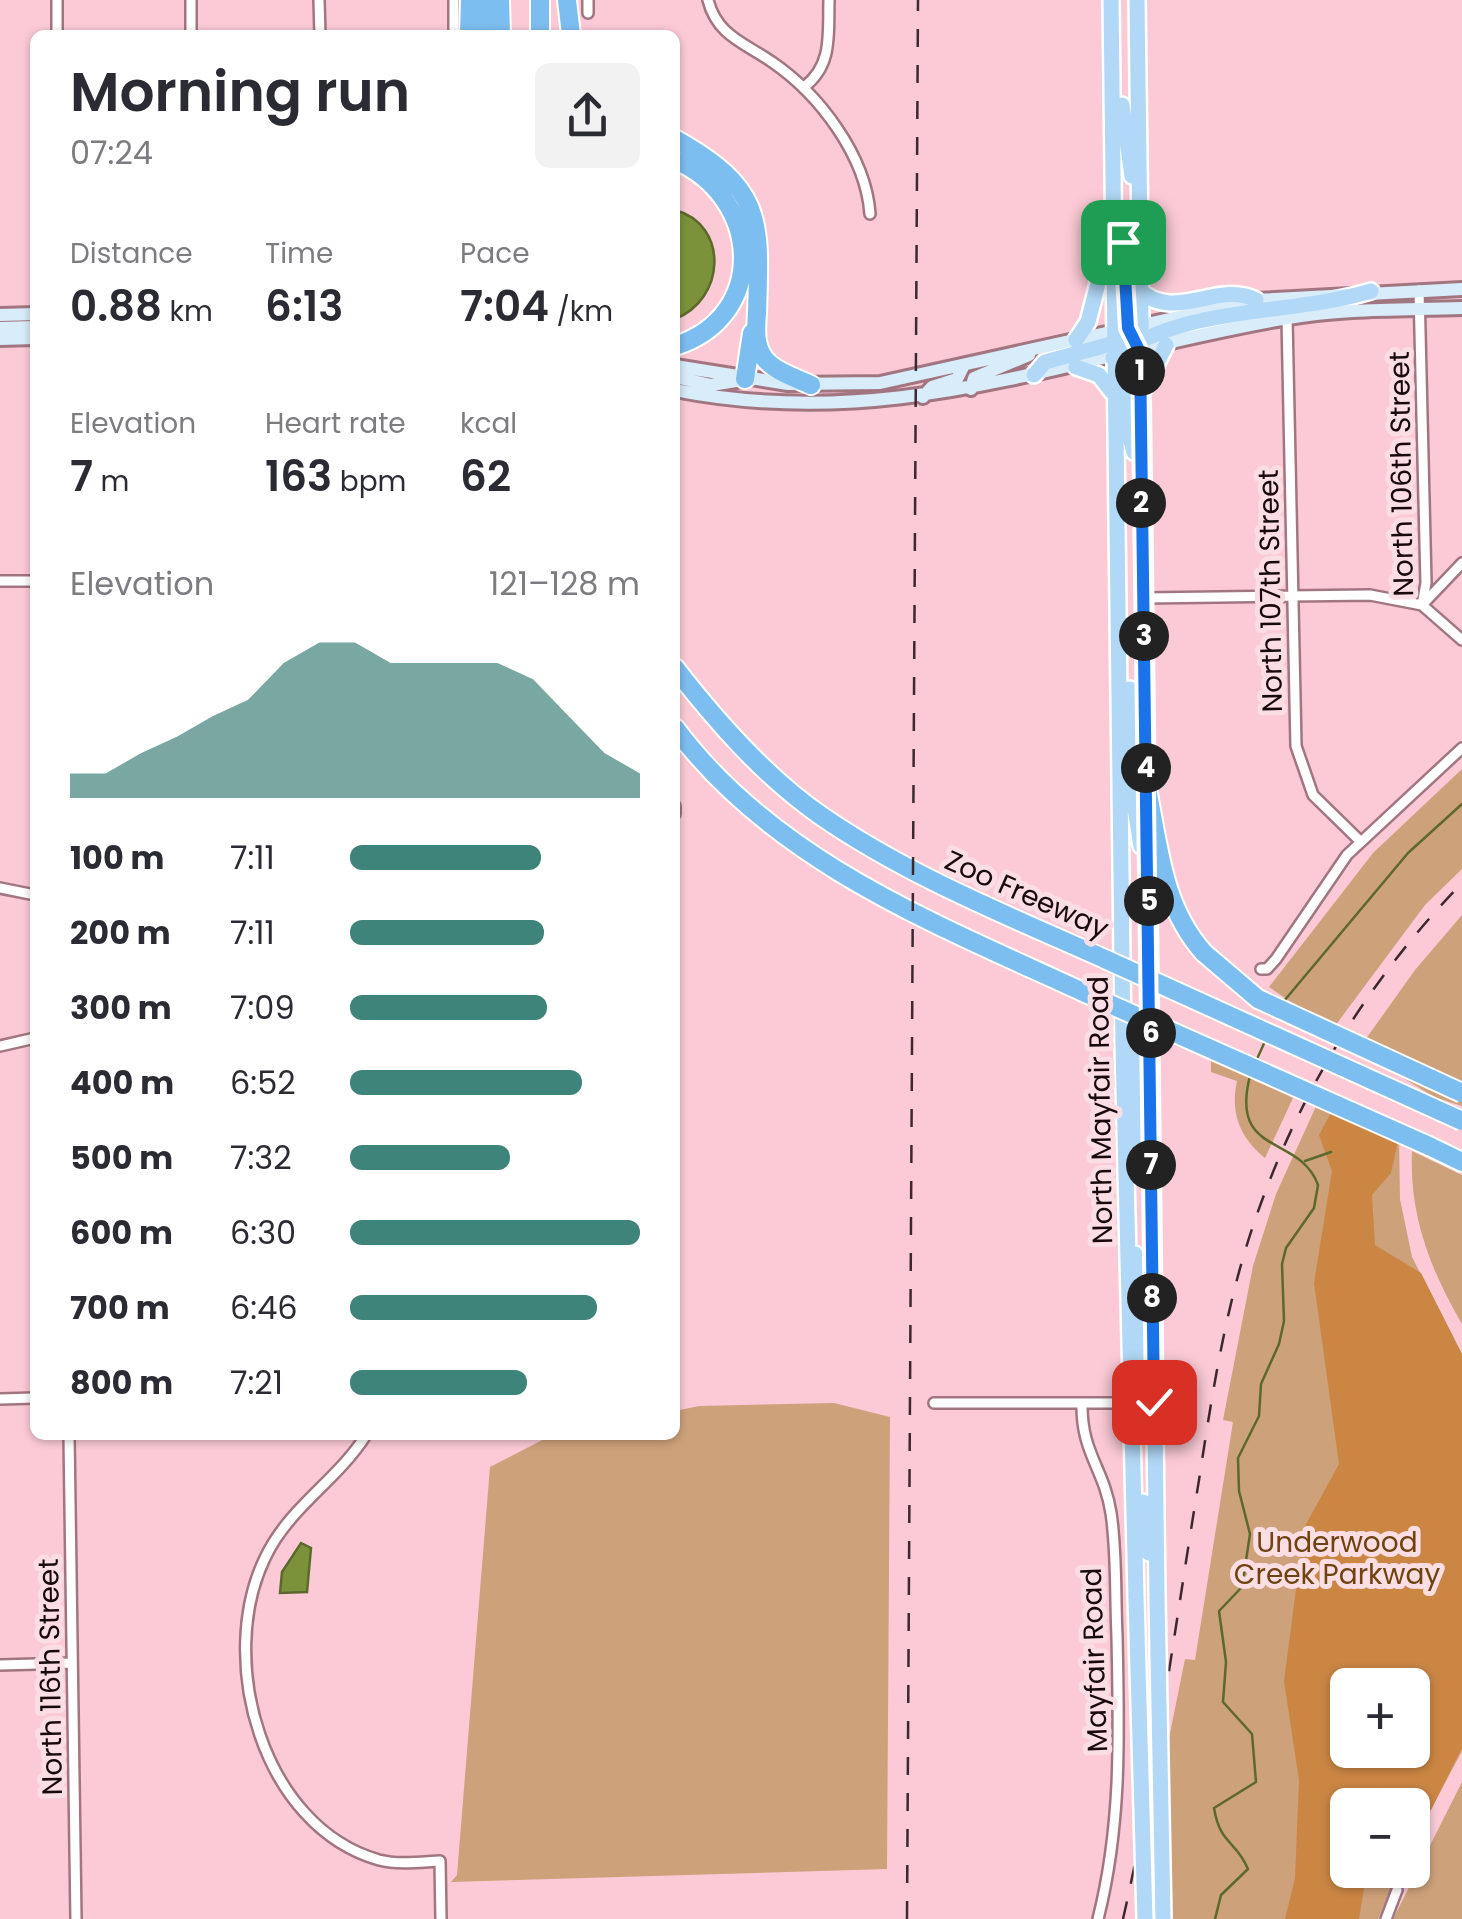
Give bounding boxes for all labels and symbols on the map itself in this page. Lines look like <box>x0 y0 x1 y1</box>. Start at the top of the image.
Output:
pin <box>1081 200 1166 285</box>
pin: 1 <box>1115 346 1165 396</box>
street label: North 106th Street <box>1380 351 1423 597</box>
street label: North 107th Street <box>1249 469 1292 713</box>
pin: 2 <box>1116 478 1166 528</box>
pin: 3 <box>1119 611 1169 661</box>
pin: 4 <box>1121 743 1171 793</box>
street label: Zoo Freeway <box>939 841 1115 948</box>
pin: 5 <box>1124 876 1174 926</box>
street label: North Mayfair Road <box>1079 976 1122 1244</box>
pin: 6 <box>1126 1008 1176 1058</box>
pin: 7 <box>1126 1140 1176 1190</box>
pin: 8 <box>1127 1273 1177 1323</box>
pin <box>1112 1360 1197 1445</box>
park label: Underwood Creek Parkway <box>1234 1523 1440 1594</box>
street label: North 116th Street <box>29 1558 72 1796</box>
street label: Mayfair Road <box>1072 1567 1117 1753</box>

